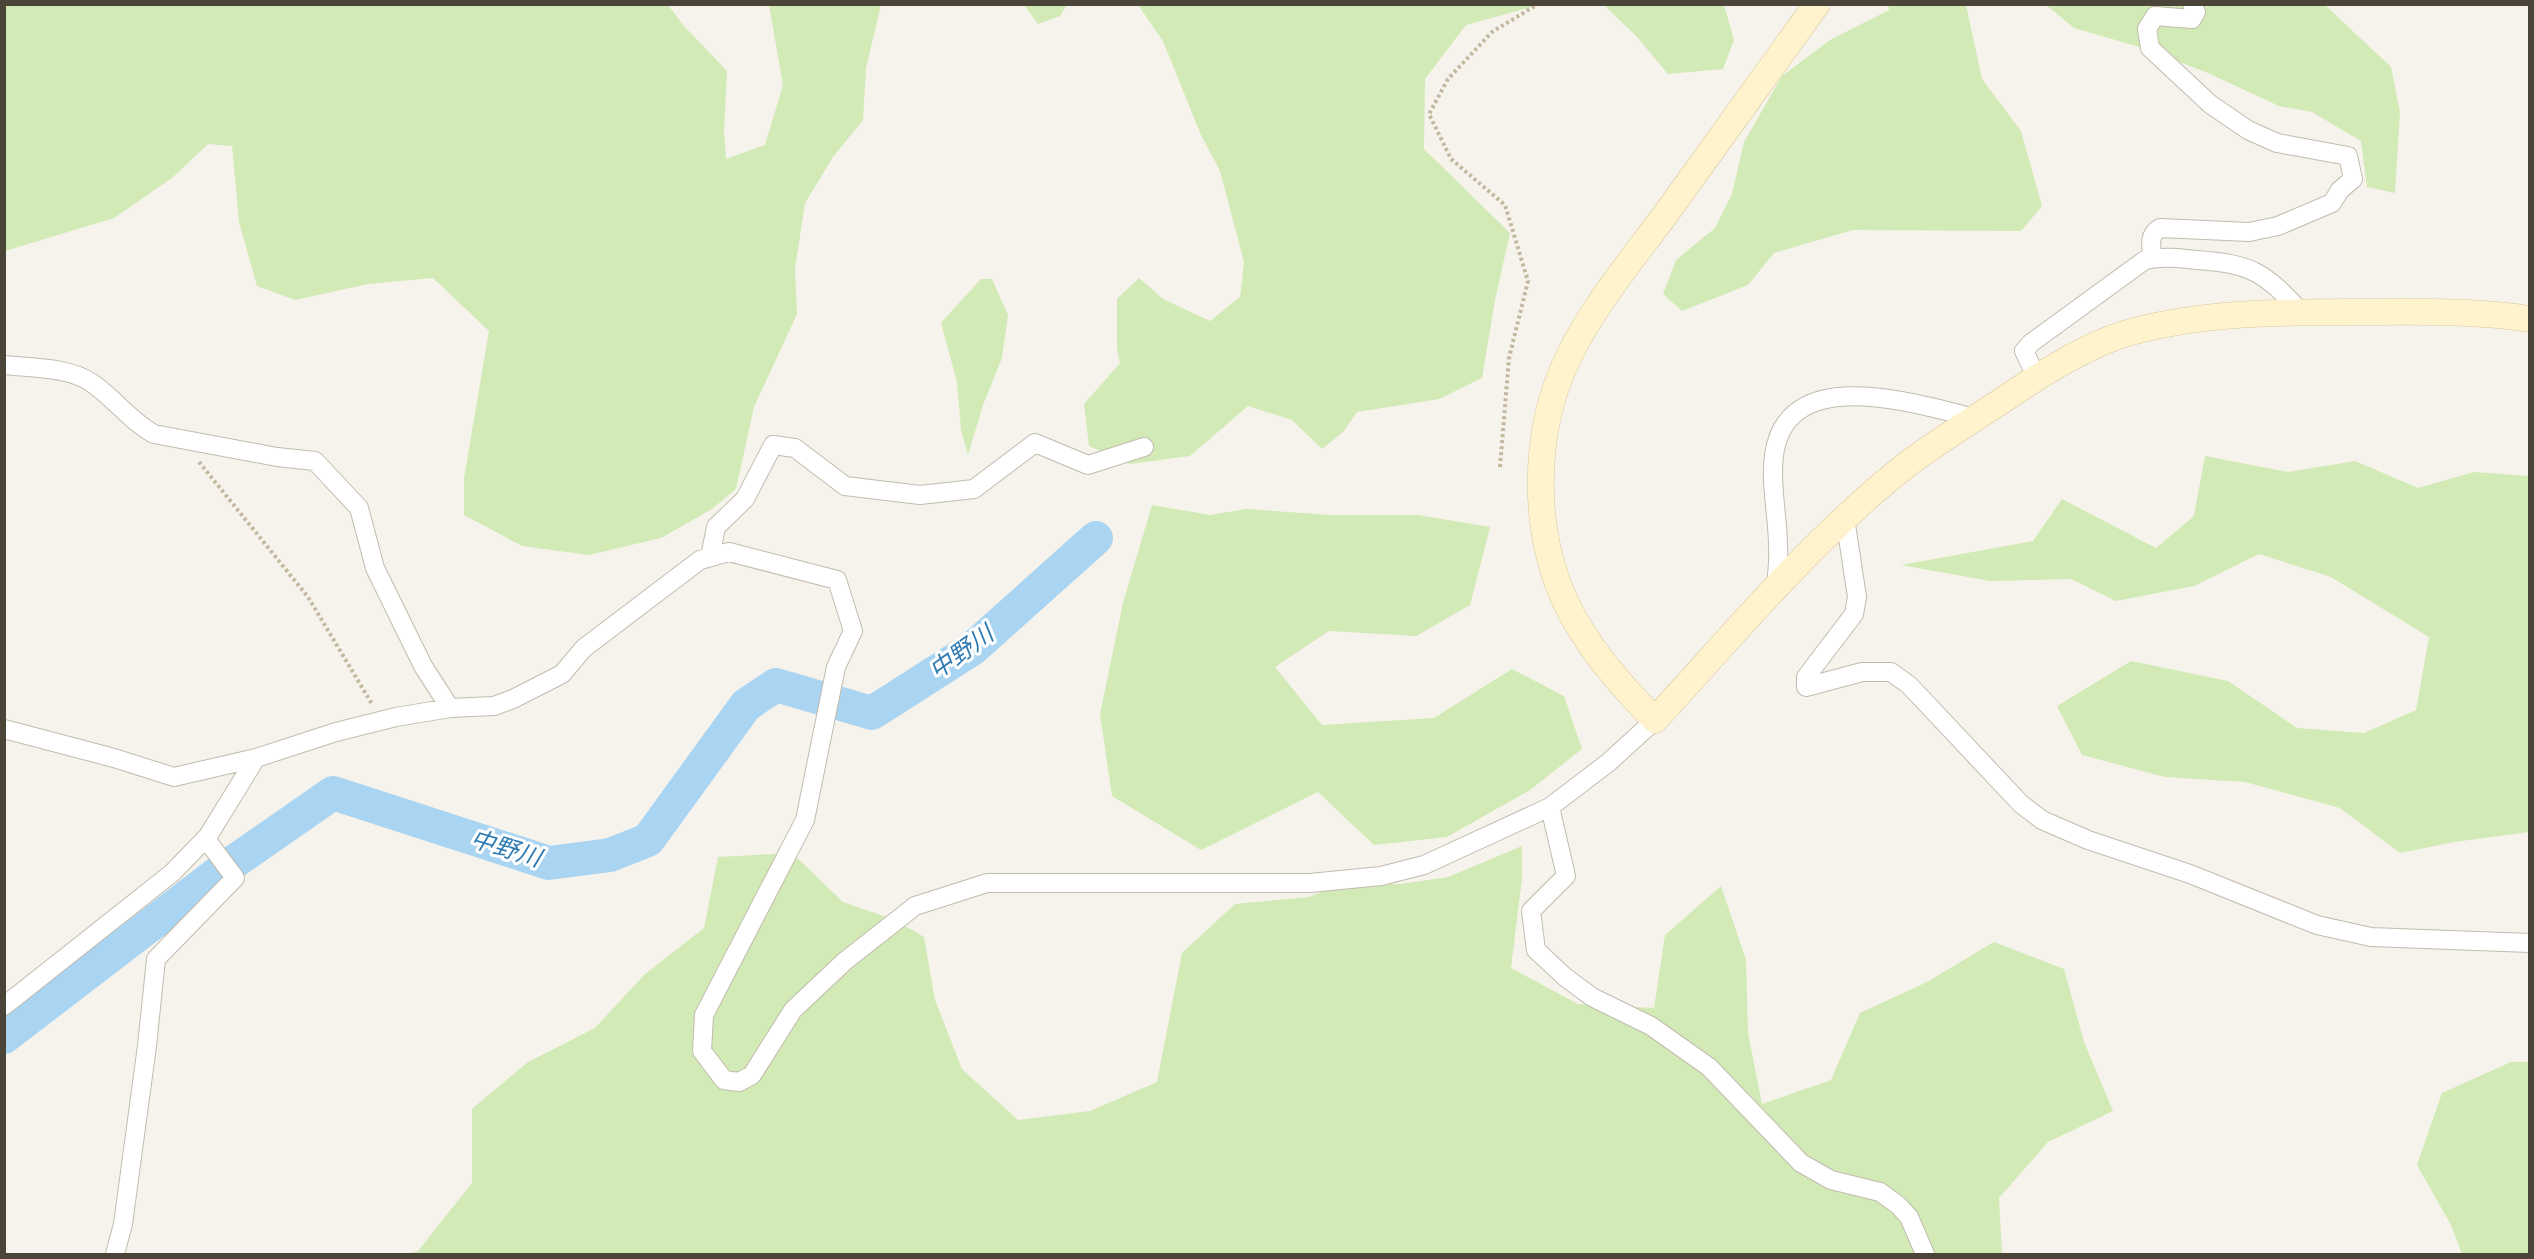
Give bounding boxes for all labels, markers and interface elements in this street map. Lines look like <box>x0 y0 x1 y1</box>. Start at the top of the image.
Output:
water label: 中野川 <box>923 617 1002 686</box>
water label: 中野川 <box>467 823 548 874</box>

